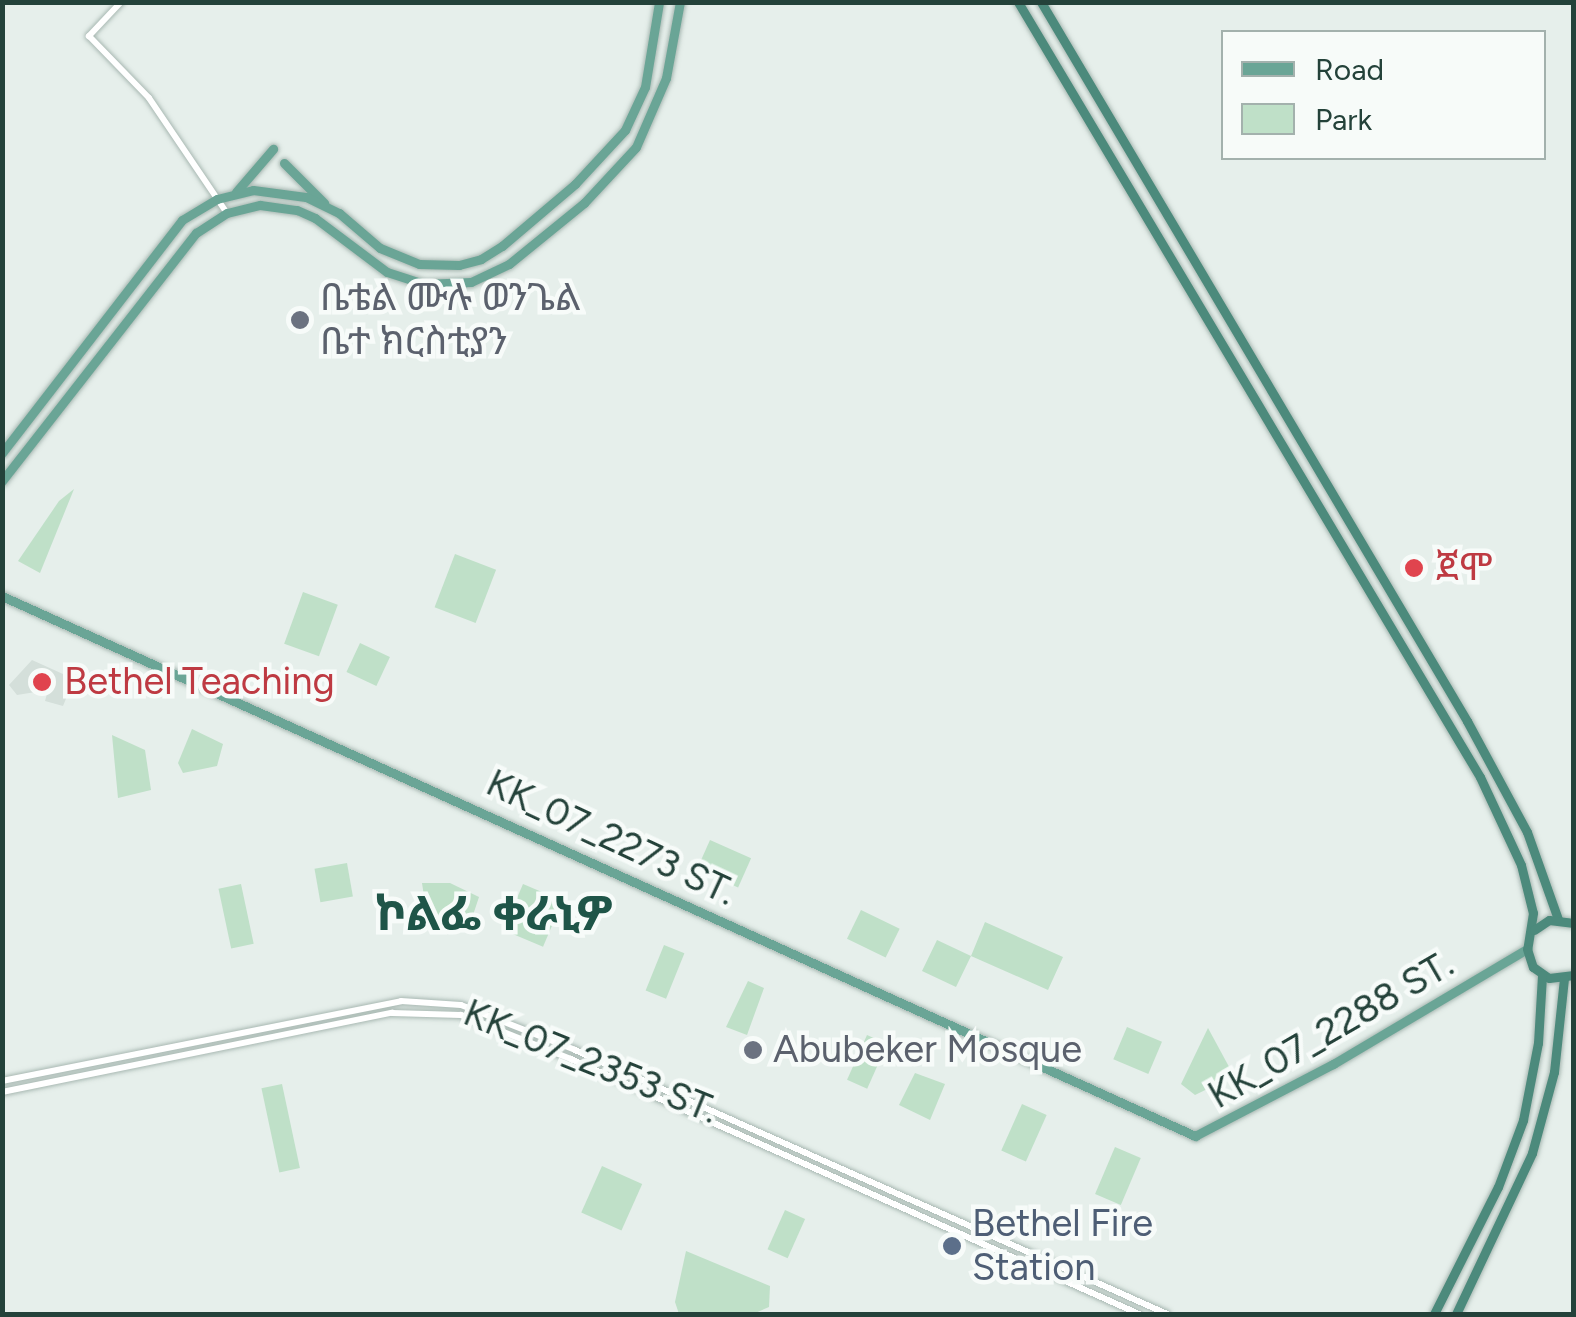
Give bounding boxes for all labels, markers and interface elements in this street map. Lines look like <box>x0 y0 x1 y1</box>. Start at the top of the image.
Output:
legend <box>1221 30 1546 160</box>
text: Road <box>1315 51 1384 88</box>
text: Park <box>1315 101 1372 138</box>
place label: ቤቴል ሙሉ ወንጌል ቤተ ክርስቲያን <box>320 275 581 364</box>
marker: ቤቴል ሙሉ ወንጌል ቤተ ክርስቲያን <box>289 309 311 331</box>
place label: ጀሞ <box>1436 545 1493 591</box>
marker: ጀሞ <box>1401 555 1427 581</box>
place label: Bethel Teaching <box>64 659 335 705</box>
marker: Bethel Teaching <box>29 669 55 695</box>
street label: KK_07_2273 ST. <box>479 760 743 916</box>
district label: ኮልፌ ቀራኒዎ <box>375 885 613 943</box>
street label: KK_07_2288 ST. <box>1200 941 1462 1119</box>
street label: KK_07_2353 ST. <box>457 990 725 1134</box>
place label: Abubeker Mosque <box>773 1027 1082 1073</box>
marker: Abubeker Mosque <box>742 1039 764 1061</box>
place label: Bethel Fire Station <box>972 1201 1153 1290</box>
marker: Bethel Fire Station <box>941 1235 963 1257</box>

